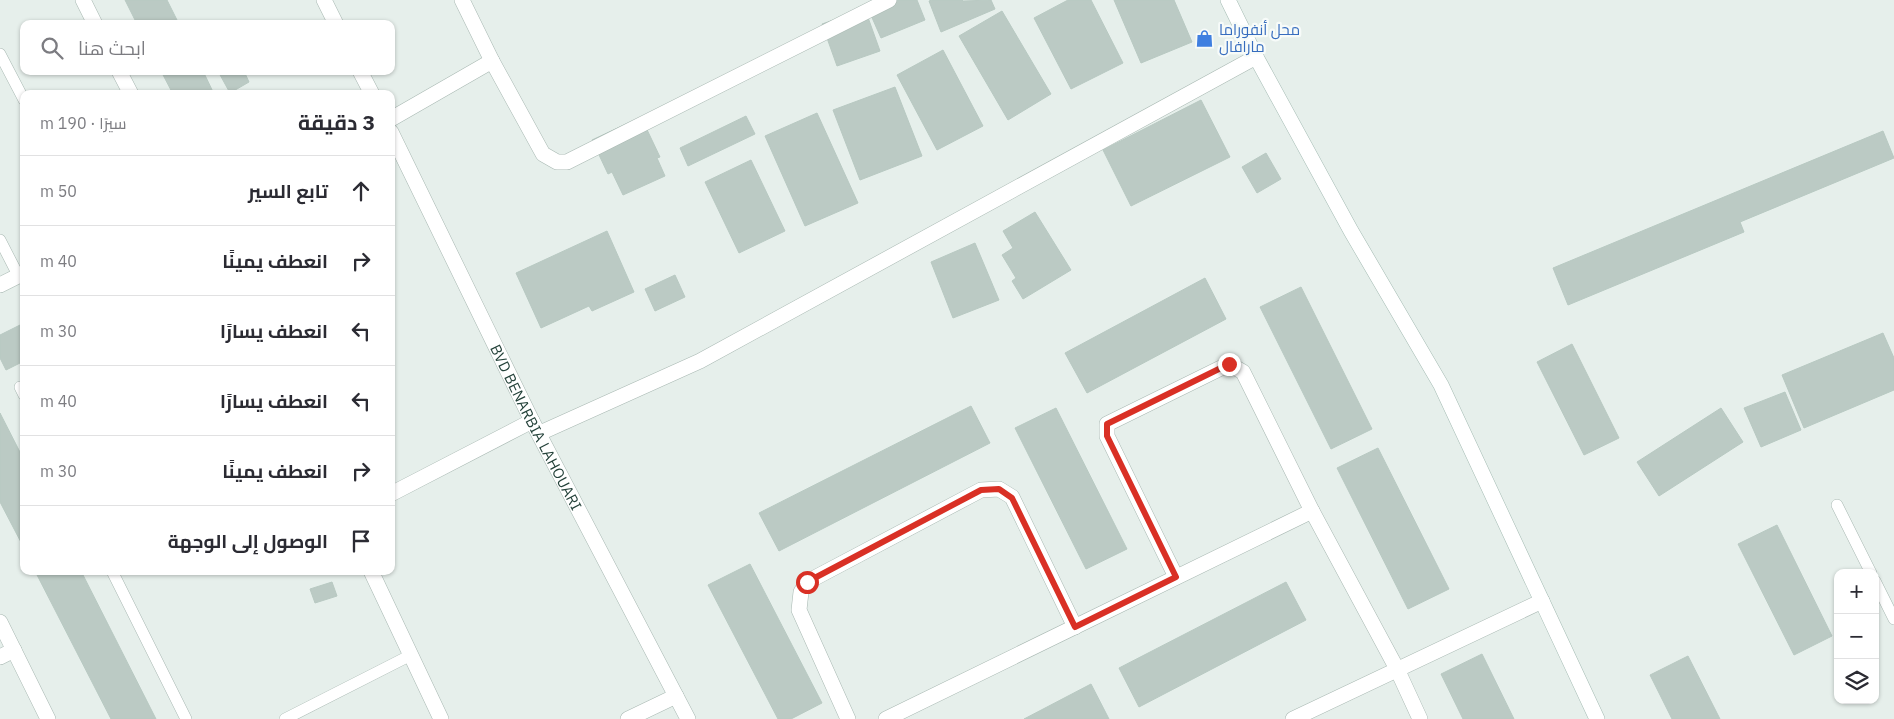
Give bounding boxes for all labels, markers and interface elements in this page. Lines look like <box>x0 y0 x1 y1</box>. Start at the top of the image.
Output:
search box <box>20 20 395 75</box>
place label: محل أنفوراما مارافال <box>1219 20 1300 56</box>
shop icon: محل أنفوراما مارافال <box>1195 28 1215 48</box>
icon: search <box>38 34 66 62</box>
text: ابحث هنا <box>78 36 146 60</box>
text: 3 دقيقة <box>298 108 375 136</box>
text: سيرًا · 190 m <box>40 113 126 133</box>
icon: ahead <box>347 177 375 205</box>
text: تابع السير <box>248 179 328 203</box>
text: 50 m <box>40 181 77 201</box>
icon: right <box>347 247 375 275</box>
text: انعطف يمينًا <box>222 249 328 273</box>
text: 40 m <box>40 251 77 271</box>
icon: left <box>347 317 375 345</box>
text: انعطف يسارًا <box>220 319 328 343</box>
text: 30 m <box>40 321 77 341</box>
street label: BVD BENARBIA LAHOUARI <box>486 341 586 513</box>
route end <box>1218 353 1241 376</box>
icon: left <box>347 387 375 415</box>
text: انعطف يسارًا <box>220 389 328 413</box>
text: 40 m <box>40 391 77 411</box>
icon: right <box>347 457 375 485</box>
text: انعطف يمينًا <box>222 459 328 483</box>
text: 30 m <box>40 461 77 481</box>
icon: arrive <box>347 527 375 555</box>
text: الوصول إلى الوجهة <box>168 529 328 553</box>
map controls <box>1834 569 1879 704</box>
button: + <box>1834 569 1879 614</box>
route start <box>796 571 819 594</box>
button: − <box>1834 614 1879 659</box>
button: layers <box>1834 659 1879 704</box>

